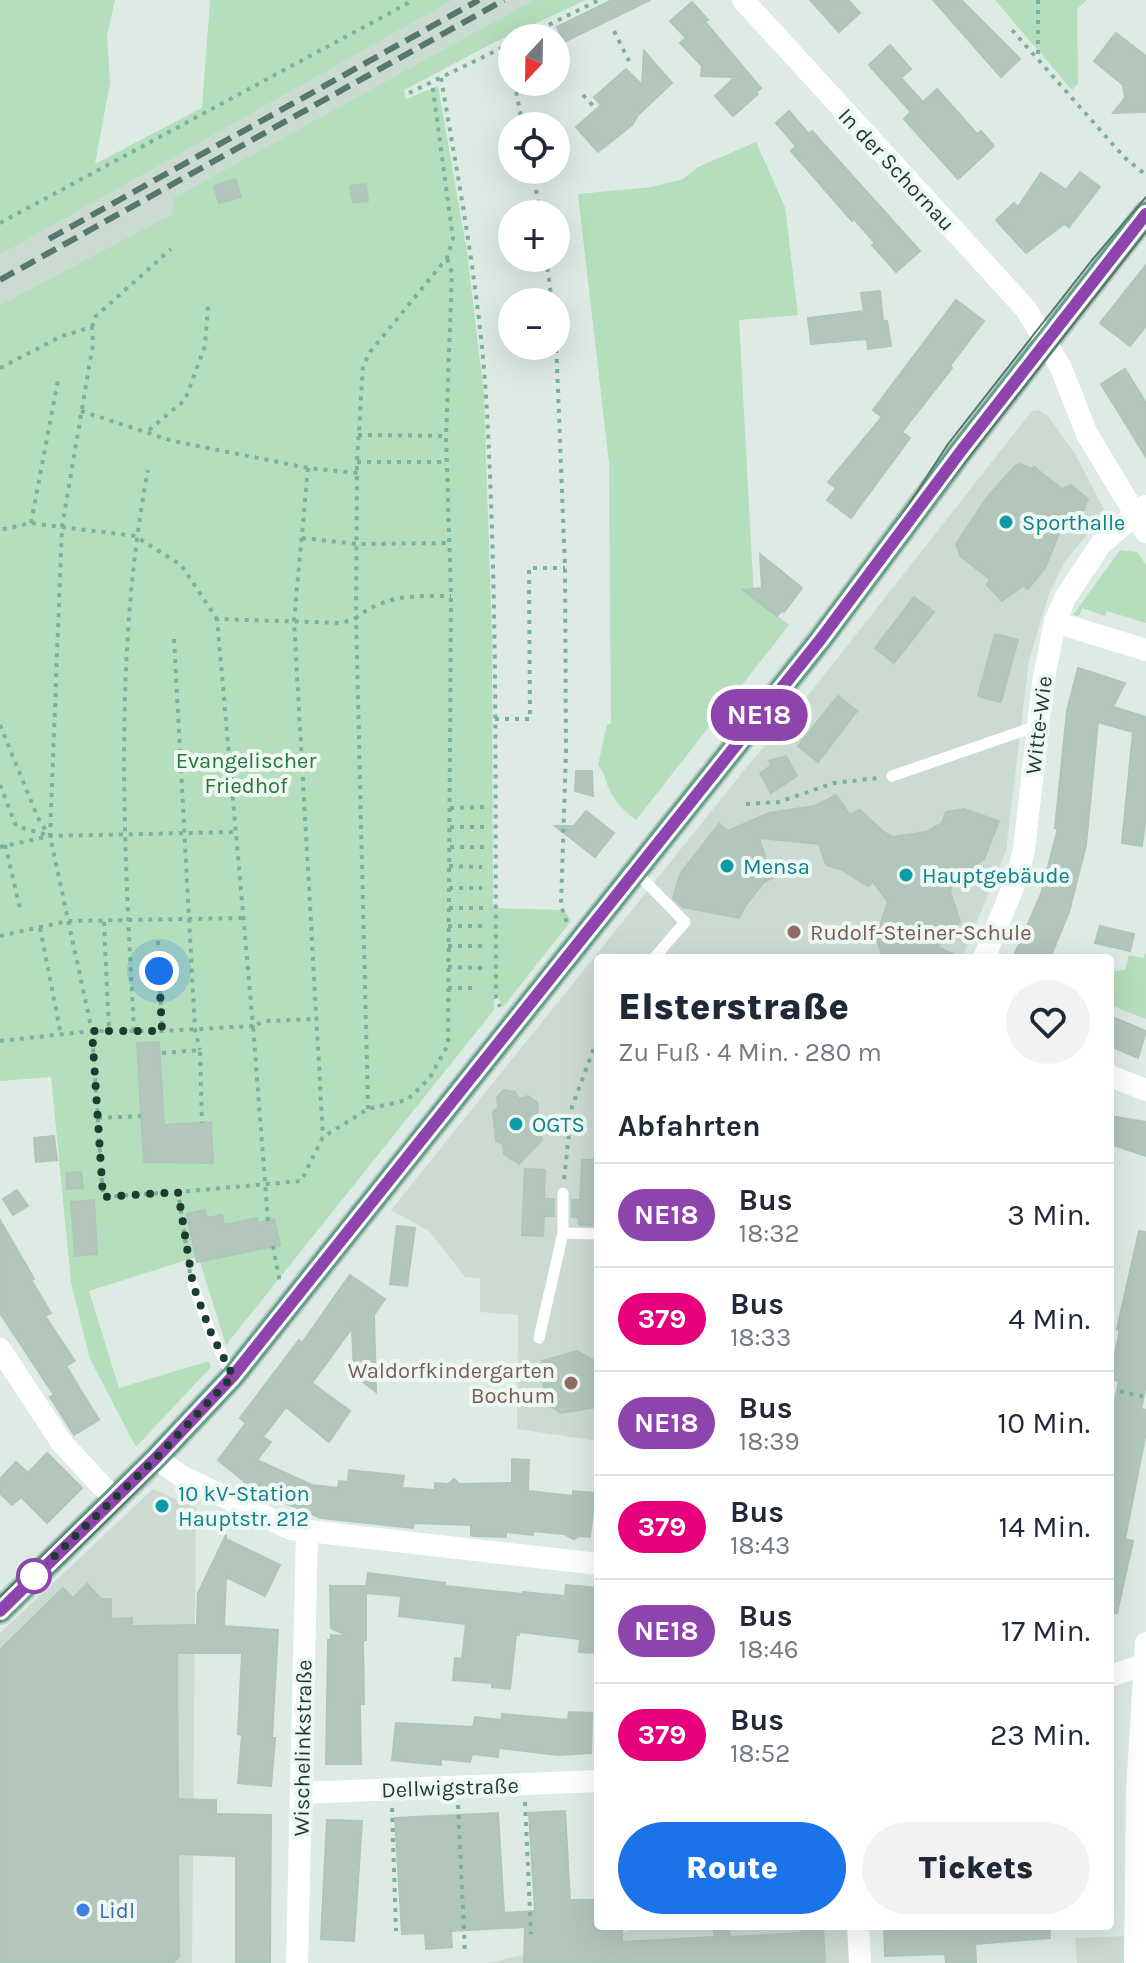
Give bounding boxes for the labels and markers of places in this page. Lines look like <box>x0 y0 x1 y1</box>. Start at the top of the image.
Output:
place label: Sporthalle <box>1022 510 1125 536</box>
marker: Sporthalle <box>997 513 1015 531</box>
place label: Mensa <box>743 854 810 880</box>
marker: Mensa <box>718 857 736 875</box>
place label: Hauptgebäude <box>922 863 1070 889</box>
marker: Hauptgebäude <box>897 866 915 884</box>
place label: Rudolf-Steiner-Schule <box>810 920 1032 946</box>
marker: Rudolf-Steiner-Schule <box>785 923 803 941</box>
place label: OGTS <box>532 1112 585 1138</box>
marker: OGTS <box>507 1115 525 1133</box>
place label: Waldorfkindergarten Bochum <box>348 1358 555 1409</box>
marker: Waldorfkindergarten Bochum <box>562 1374 580 1392</box>
place label: 10 kV-Station Hauptstr. 212 <box>178 1481 310 1532</box>
marker: 10 kV-Station Hauptstr. 212 <box>153 1497 171 1515</box>
unlabelled marker <box>17 1559 51 1593</box>
place label: Lidl <box>99 1898 135 1924</box>
marker: Lidl <box>74 1901 92 1919</box>

